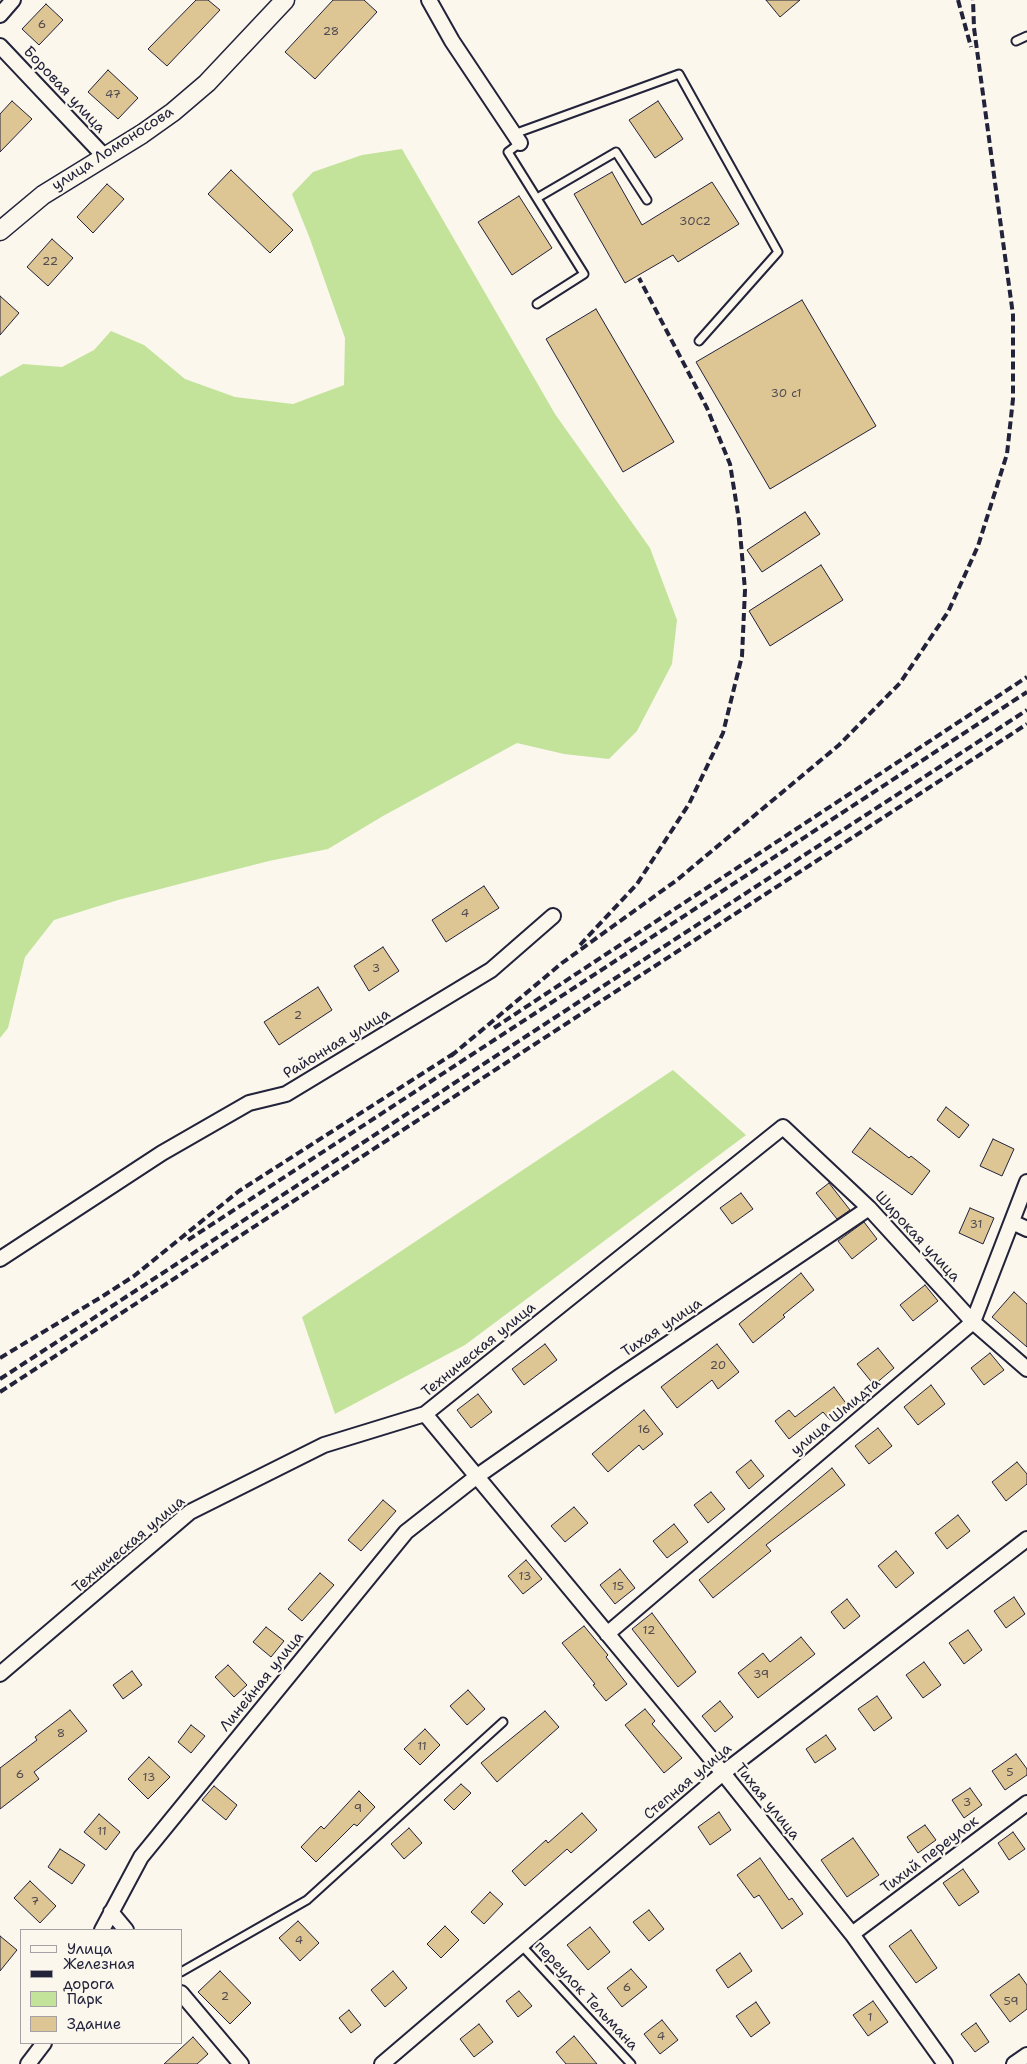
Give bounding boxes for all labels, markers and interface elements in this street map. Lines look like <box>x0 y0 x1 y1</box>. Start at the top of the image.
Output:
house number: 6 <box>38 18 46 32</box>
house number: 28 <box>323 25 339 39</box>
street label: Боровая улица <box>19 43 109 137</box>
house number: 47 <box>105 88 121 102</box>
street label: улица Ломоносова <box>49 103 177 195</box>
house number: 30С2 <box>679 215 711 229</box>
house number: 22 <box>42 255 58 269</box>
house number: 30 с1 <box>771 387 801 401</box>
house number: 4 <box>461 907 469 921</box>
house number: 3 <box>372 962 380 976</box>
street label: Районная улица <box>280 1005 394 1083</box>
house number: 2 <box>294 1009 302 1023</box>
street label: Широкая улица <box>870 1188 964 1286</box>
house number: 31 <box>970 1218 982 1232</box>
street label: Тихая улица <box>618 1294 706 1362</box>
street label: Техническая улица <box>418 1299 540 1401</box>
house number: 20 <box>710 1359 726 1373</box>
street label: улица Шмидта <box>788 1374 884 1460</box>
house number: 16 <box>637 1423 651 1437</box>
street label: Техническая улица <box>69 1493 189 1597</box>
house number: 13 <box>519 1570 531 1584</box>
house number: 15 <box>612 1580 624 1594</box>
house number: 12 <box>643 1624 655 1638</box>
street label: Линейная улица <box>216 1628 308 1736</box>
house number: 39 <box>753 1668 769 1682</box>
house number: 8 <box>57 1727 65 1741</box>
house number: 11 <box>417 1740 427 1754</box>
street label: Степная улица <box>640 1740 736 1824</box>
street label: Тихая улица <box>731 1760 803 1844</box>
house number: 5 <box>1006 1766 1014 1780</box>
house number: 6 <box>16 1768 24 1782</box>
house number: 13 <box>143 1771 155 1785</box>
house number: 3 <box>963 1796 971 1810</box>
house number: 9 <box>354 1802 362 1816</box>
street label: Тихий переулок <box>878 1812 982 1898</box>
house number: 11 <box>97 1825 107 1839</box>
house number: 7 <box>31 1895 39 1909</box>
legend <box>20 1929 182 2044</box>
house number: 4 <box>295 1934 303 1948</box>
street label: переулок Тельмана <box>530 1937 642 2055</box>
text: Улица <box>67 1939 112 1959</box>
text: Железная дорога <box>63 1954 135 1994</box>
house number: 6 <box>623 1981 631 1995</box>
text: Парк <box>67 1989 103 2009</box>
house number: 2 <box>221 1990 229 2004</box>
house number: 59 <box>1003 1995 1019 2009</box>
house number: 1 <box>867 2011 873 2025</box>
text: Здание <box>67 2014 121 2034</box>
house number: 4 <box>657 2030 665 2044</box>

